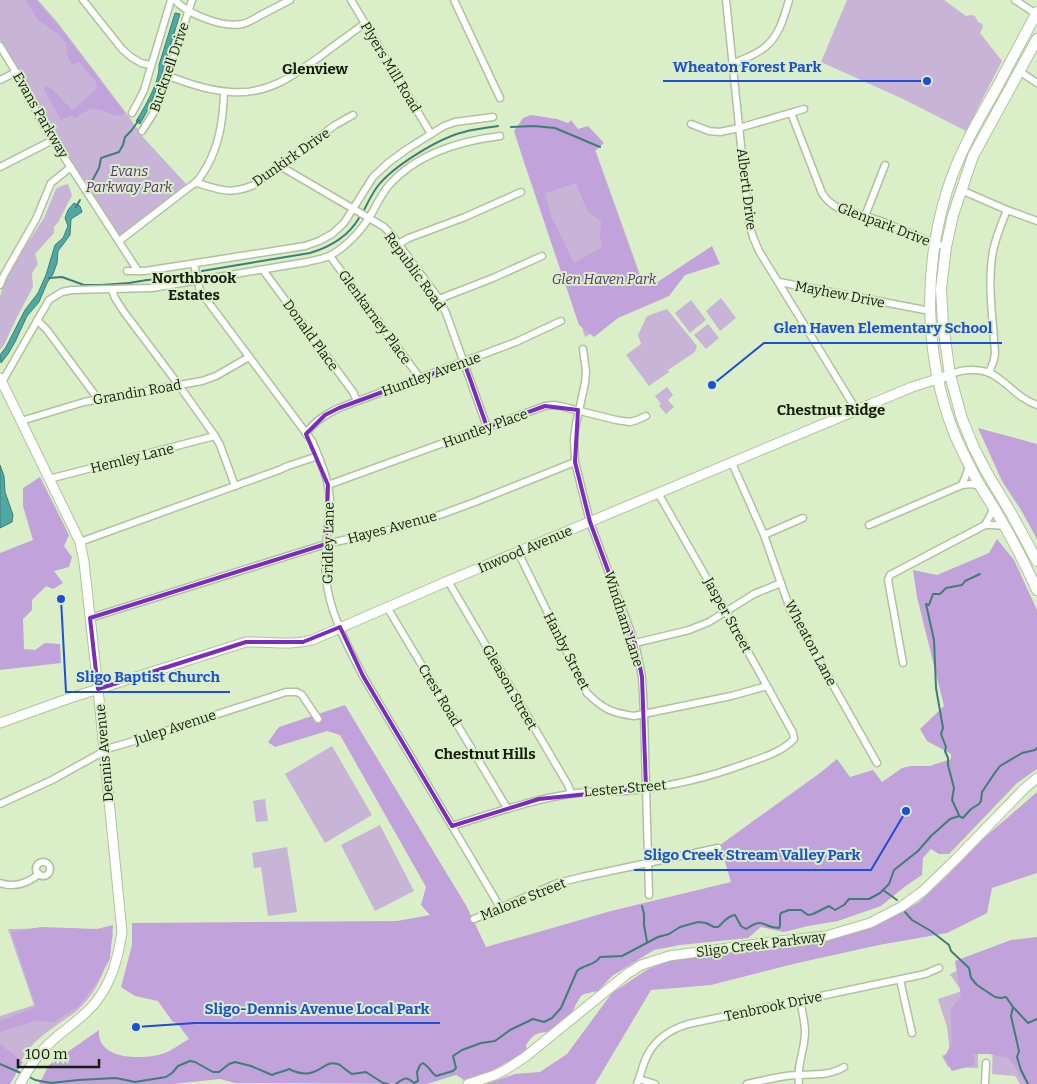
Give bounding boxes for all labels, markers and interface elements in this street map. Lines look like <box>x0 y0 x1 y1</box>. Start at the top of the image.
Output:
street label: Plyers Mill Road <box>357 19 424 116</box>
street label: Bucknell Drive <box>146 20 193 114</box>
callout: Wheaton Forest Park <box>663 51 832 81</box>
text: Wheaton Forest Park <box>673 58 821 76</box>
district label: Glenview <box>282 60 349 78</box>
street label: Evans Parkway <box>9 69 72 162</box>
street label: Dunkirk Drive <box>249 124 333 190</box>
street label: Alberti Drive <box>733 147 760 231</box>
park label: Evans Parkway Park <box>86 163 173 196</box>
street label: Glenpark Drive <box>835 199 933 250</box>
street label: Republic Road <box>380 229 449 314</box>
street label: Glenkarney Place <box>335 267 415 368</box>
district label: Northbrook Estates <box>152 269 236 304</box>
park label: Glen Haven Park <box>552 271 657 288</box>
street label: Mayhew Drive <box>793 277 886 312</box>
street label: Donald Place <box>279 296 342 374</box>
callout: Glen Haven Elementary School <box>764 313 1002 343</box>
text: Glen Haven Elementary School <box>774 319 993 337</box>
street label: Huntley Avenue <box>379 349 483 400</box>
street label: Grandin Road <box>91 376 183 409</box>
district label: Chestnut Ridge <box>777 401 885 419</box>
street label: Huntley Place <box>440 405 530 452</box>
street label: Hemley Lane <box>89 440 176 477</box>
street label: Gridley Lane <box>319 502 338 584</box>
street label: Hayes Avenue <box>346 507 439 548</box>
street label: Inwood Avenue <box>475 522 575 577</box>
street label: Windham Lane <box>600 569 647 669</box>
street label: Jasper Street <box>699 574 755 656</box>
street label: Wheaton Lane <box>781 598 840 689</box>
street label: Hanby Street <box>540 610 593 693</box>
street label: Gleason Street <box>478 642 541 733</box>
street label: Crest Road <box>414 661 465 729</box>
callout: Sligo Baptist Church <box>66 662 230 692</box>
text: Sligo Baptist Church <box>76 668 221 686</box>
street label: Dennis Avenue <box>92 703 117 803</box>
street label: Julep Avenue <box>131 706 218 749</box>
district label: Chestnut Hills <box>434 745 536 763</box>
street label: Lester Street <box>583 776 667 801</box>
callout: Sligo Creek Stream Valley Park <box>634 840 871 870</box>
text: Sligo Creek Stream Valley Park <box>644 846 860 864</box>
street label: Malone Street <box>478 875 568 924</box>
street label: Sligo Creek Parkway <box>695 928 827 961</box>
street label: Tenbrook Drive <box>723 988 823 1025</box>
callout: Sligo-Dennis Avenue Local Park <box>195 993 440 1023</box>
text: Sligo-Dennis Avenue Local Park <box>205 1000 429 1018</box>
scale bar <box>18 1036 99 1068</box>
text: 100 m <box>25 1045 68 1063</box>

